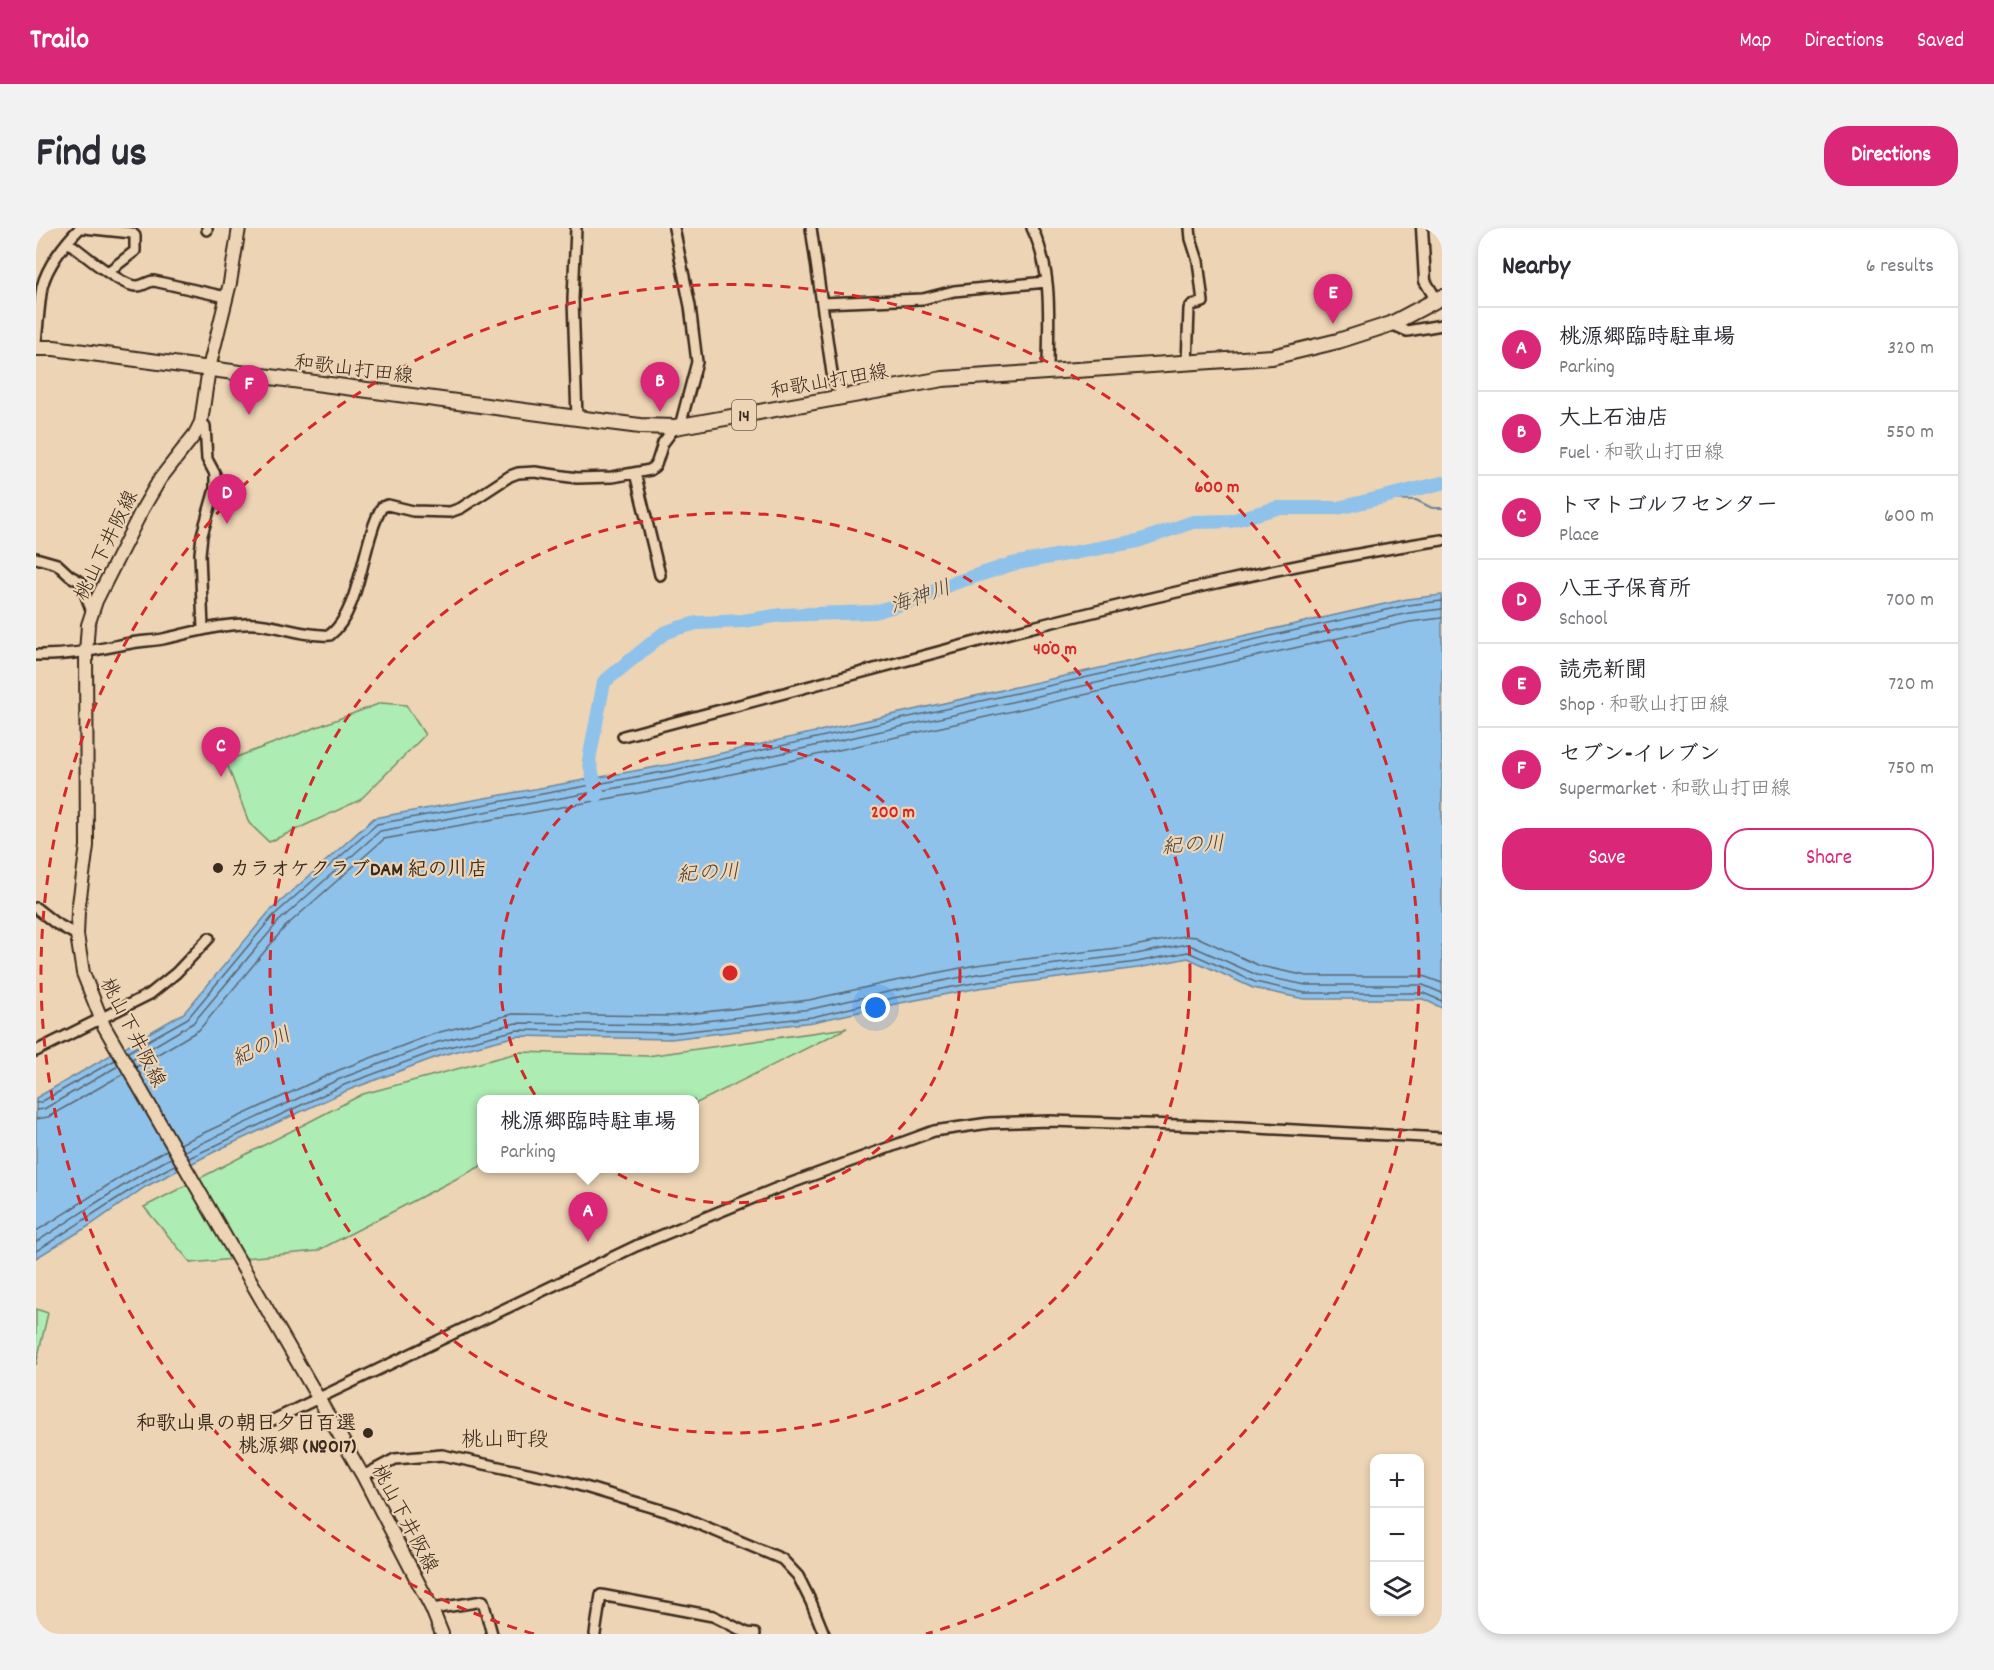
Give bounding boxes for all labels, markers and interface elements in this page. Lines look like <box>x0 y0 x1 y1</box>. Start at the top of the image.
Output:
text: Trailo <box>30 22 89 62</box>
text: Map <box>1740 27 1771 57</box>
text: Directions <box>1804 27 1884 57</box>
text: Saved <box>1917 27 1964 57</box>
text: Find us <box>36 126 147 186</box>
button: Directions <box>1824 126 1958 186</box>
text: Nearby <box>1502 249 1570 286</box>
text: 6 results <box>1866 253 1934 281</box>
pin: E <box>1314 274 1352 324</box>
text: 桃源郷臨時駐車場 <box>1559 323 1735 354</box>
text: A <box>1516 335 1527 363</box>
text: 320 m <box>1887 335 1934 363</box>
street label: 和歌山打田線 <box>292 350 415 392</box>
text: Parking <box>1559 354 1615 382</box>
street label: 和歌山打田線 <box>768 359 891 407</box>
pin: B <box>640 362 680 412</box>
pin: F <box>230 366 268 415</box>
road number: 14 <box>732 400 756 430</box>
text: 大上石油店 <box>1559 404 1669 435</box>
text: B <box>1517 419 1526 447</box>
text: 550 m <box>1886 419 1934 447</box>
text: Fuel · 和歌山打田線 <box>1559 440 1724 468</box>
pin: D <box>208 474 246 524</box>
text: 600 m <box>1195 476 1239 501</box>
street label: 桃山下井阪線 <box>69 486 147 606</box>
text: トマトゴルフセンター <box>1559 491 1778 522</box>
text: C <box>1517 503 1526 531</box>
text: 600 m <box>1884 503 1934 531</box>
text: Place <box>1559 522 1599 550</box>
water label: 海神川 <box>886 574 956 623</box>
text: 八王子保育所 <box>1559 575 1691 606</box>
text: D <box>1516 587 1527 615</box>
text: 700 m <box>1886 587 1934 615</box>
text: School <box>1559 606 1608 634</box>
text: 400 m <box>1033 638 1077 663</box>
text: 読売新聞 <box>1559 656 1647 687</box>
text: E <box>1517 671 1526 699</box>
text: 720 m <box>1888 671 1934 699</box>
text: Shop · 和歌山打田線 <box>1559 692 1729 720</box>
pin: C <box>202 728 240 777</box>
text: セブン-イレブン <box>1559 740 1721 771</box>
text: F <box>1517 755 1526 783</box>
text: 750 m <box>1888 755 1934 783</box>
text: Supermarket · 和歌山打田線 <box>1559 776 1791 804</box>
text: 200 m <box>871 801 915 826</box>
button: Save <box>1502 828 1712 890</box>
button: Share <box>1724 828 1934 890</box>
water label: 紀の川 <box>1161 830 1225 864</box>
place label: カラオケクラブDAM 紀の川店 <box>230 857 488 885</box>
water label: 紀の川 <box>676 858 740 892</box>
marker: カラオケクラブDAM 紀の川店 <box>211 861 225 875</box>
centre of rings <box>720 963 740 983</box>
street label: 桃山下井阪線 <box>92 974 171 1093</box>
your location <box>861 993 890 1022</box>
water label: 紀の川 <box>227 1021 297 1076</box>
popup <box>477 1095 699 1173</box>
text: 桃源郷臨時駐車場 <box>500 1108 676 1139</box>
text: Parking <box>500 1139 556 1167</box>
pin: A <box>568 1192 608 1242</box>
place label: 和歌山県の朝日夕日百選 桃源郷 (№017) <box>136 1411 356 1462</box>
marker: 和歌山県の朝日夕日百選 桃源郷 (№017) <box>361 1426 375 1440</box>
district label: 桃山町段 <box>461 1426 549 1457</box>
map controls <box>1370 1454 1424 1616</box>
button: + <box>1370 1454 1424 1508</box>
street label: 桃山下井阪線 <box>363 1460 444 1579</box>
button: − <box>1370 1508 1424 1562</box>
button: layers <box>1370 1562 1424 1616</box>

